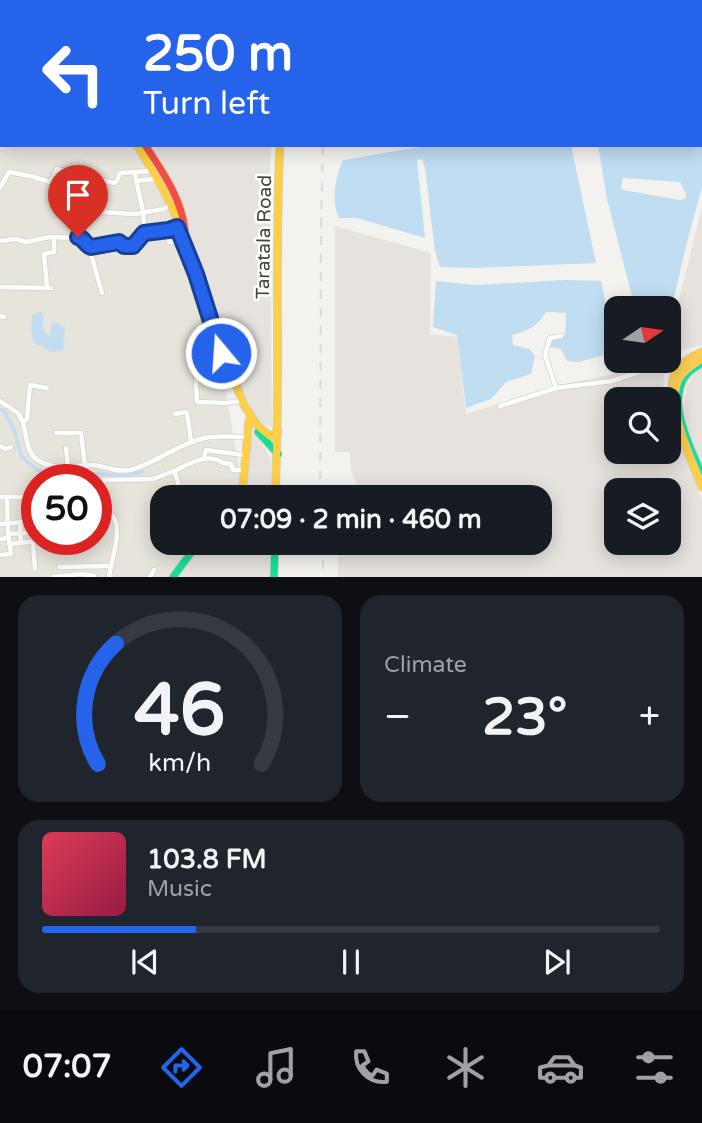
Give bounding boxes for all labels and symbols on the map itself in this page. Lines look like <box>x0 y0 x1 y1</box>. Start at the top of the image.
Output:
pin <box>48 165 108 237</box>
street label: Taratala Road <box>252 175 276 299</box>
north arrow <box>604 296 681 373</box>
position arrow <box>184 316 258 390</box>
speed limit sign: 50 <box>21 464 112 555</box>

